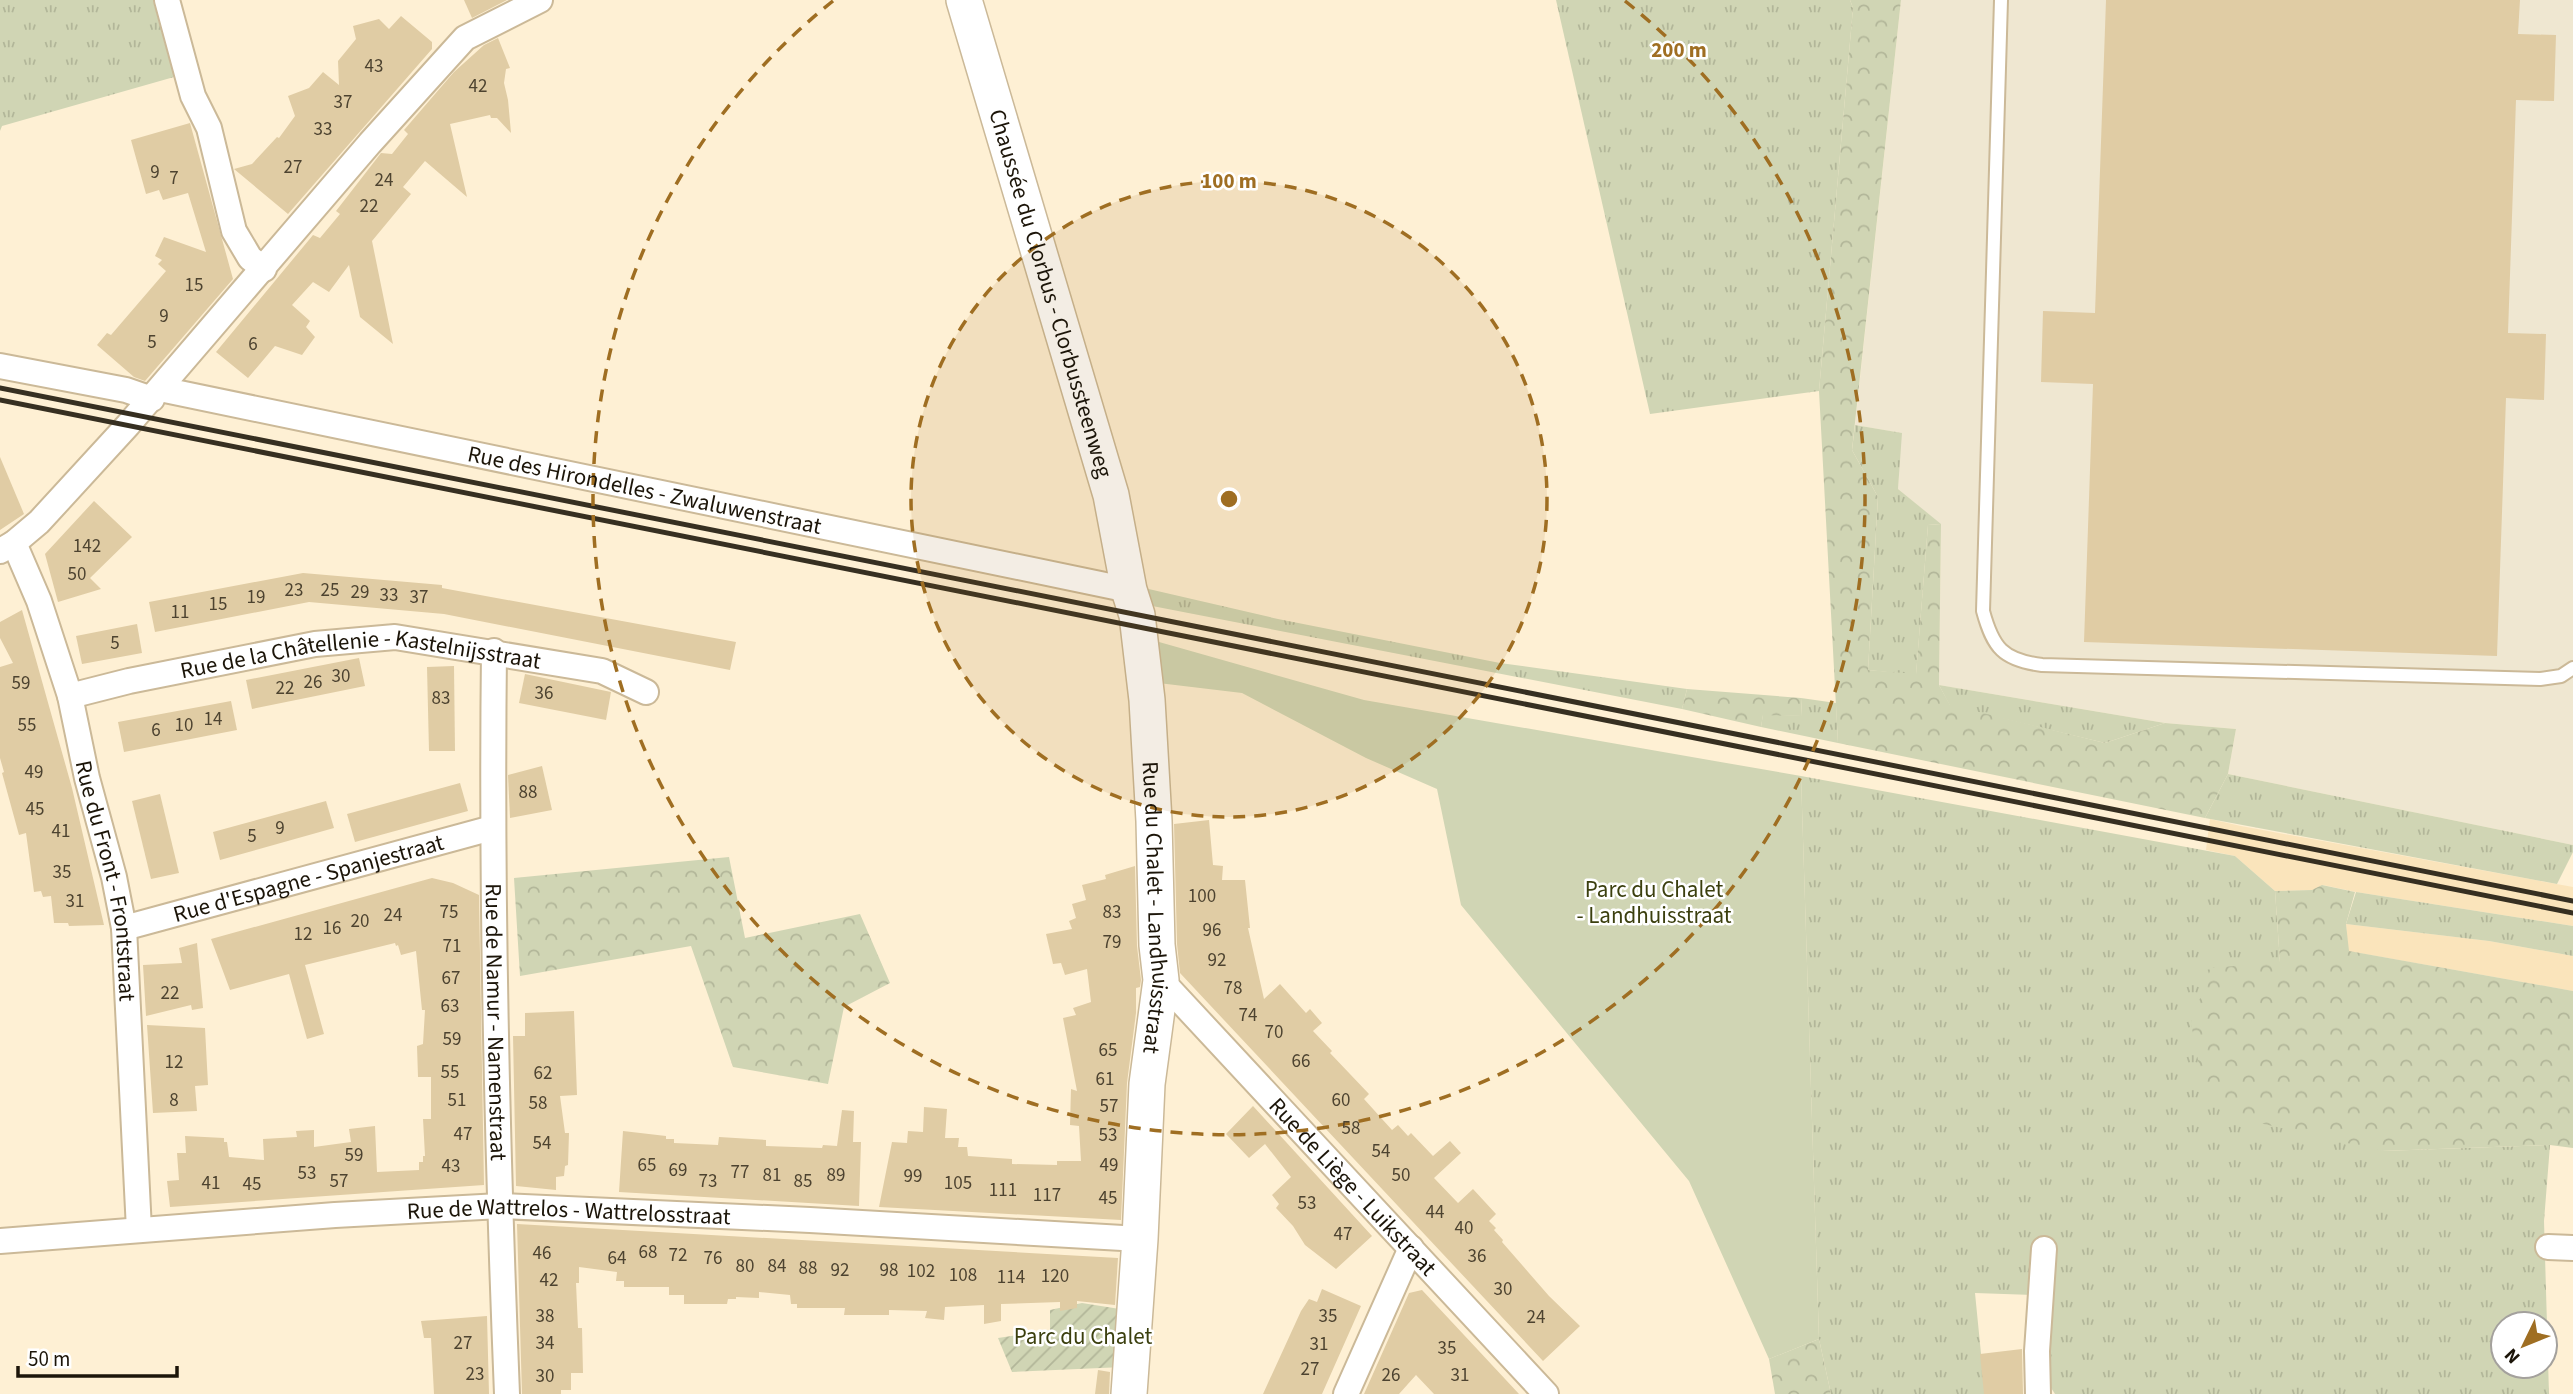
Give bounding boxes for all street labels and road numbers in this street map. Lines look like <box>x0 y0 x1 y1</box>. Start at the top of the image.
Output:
street label: Chaussée du Clorbus - Clorbussteenweg <box>981 105 1122 482</box>
street label: Rue des Hirondelles - Zwaluwenstraat <box>465 437 825 542</box>
street label: Rue de la Châtellenie - Kastelnijsstraat <box>177 621 544 687</box>
street label: Rue du Front - Frontstraat <box>67 757 144 1002</box>
street label: Rue du Chalet - Landhuisstraat <box>1134 760 1178 1056</box>
street label: Rue d'Espagne - Spanjestraat <box>169 825 447 930</box>
street label: Rue de Namur - Namenstraat <box>477 883 515 1161</box>
street label: Rue de Liège - Luikstraat <box>1262 1090 1445 1283</box>
street label: Rue de Wattrelos - Wattrelosstraat <box>406 1189 732 1233</box>

